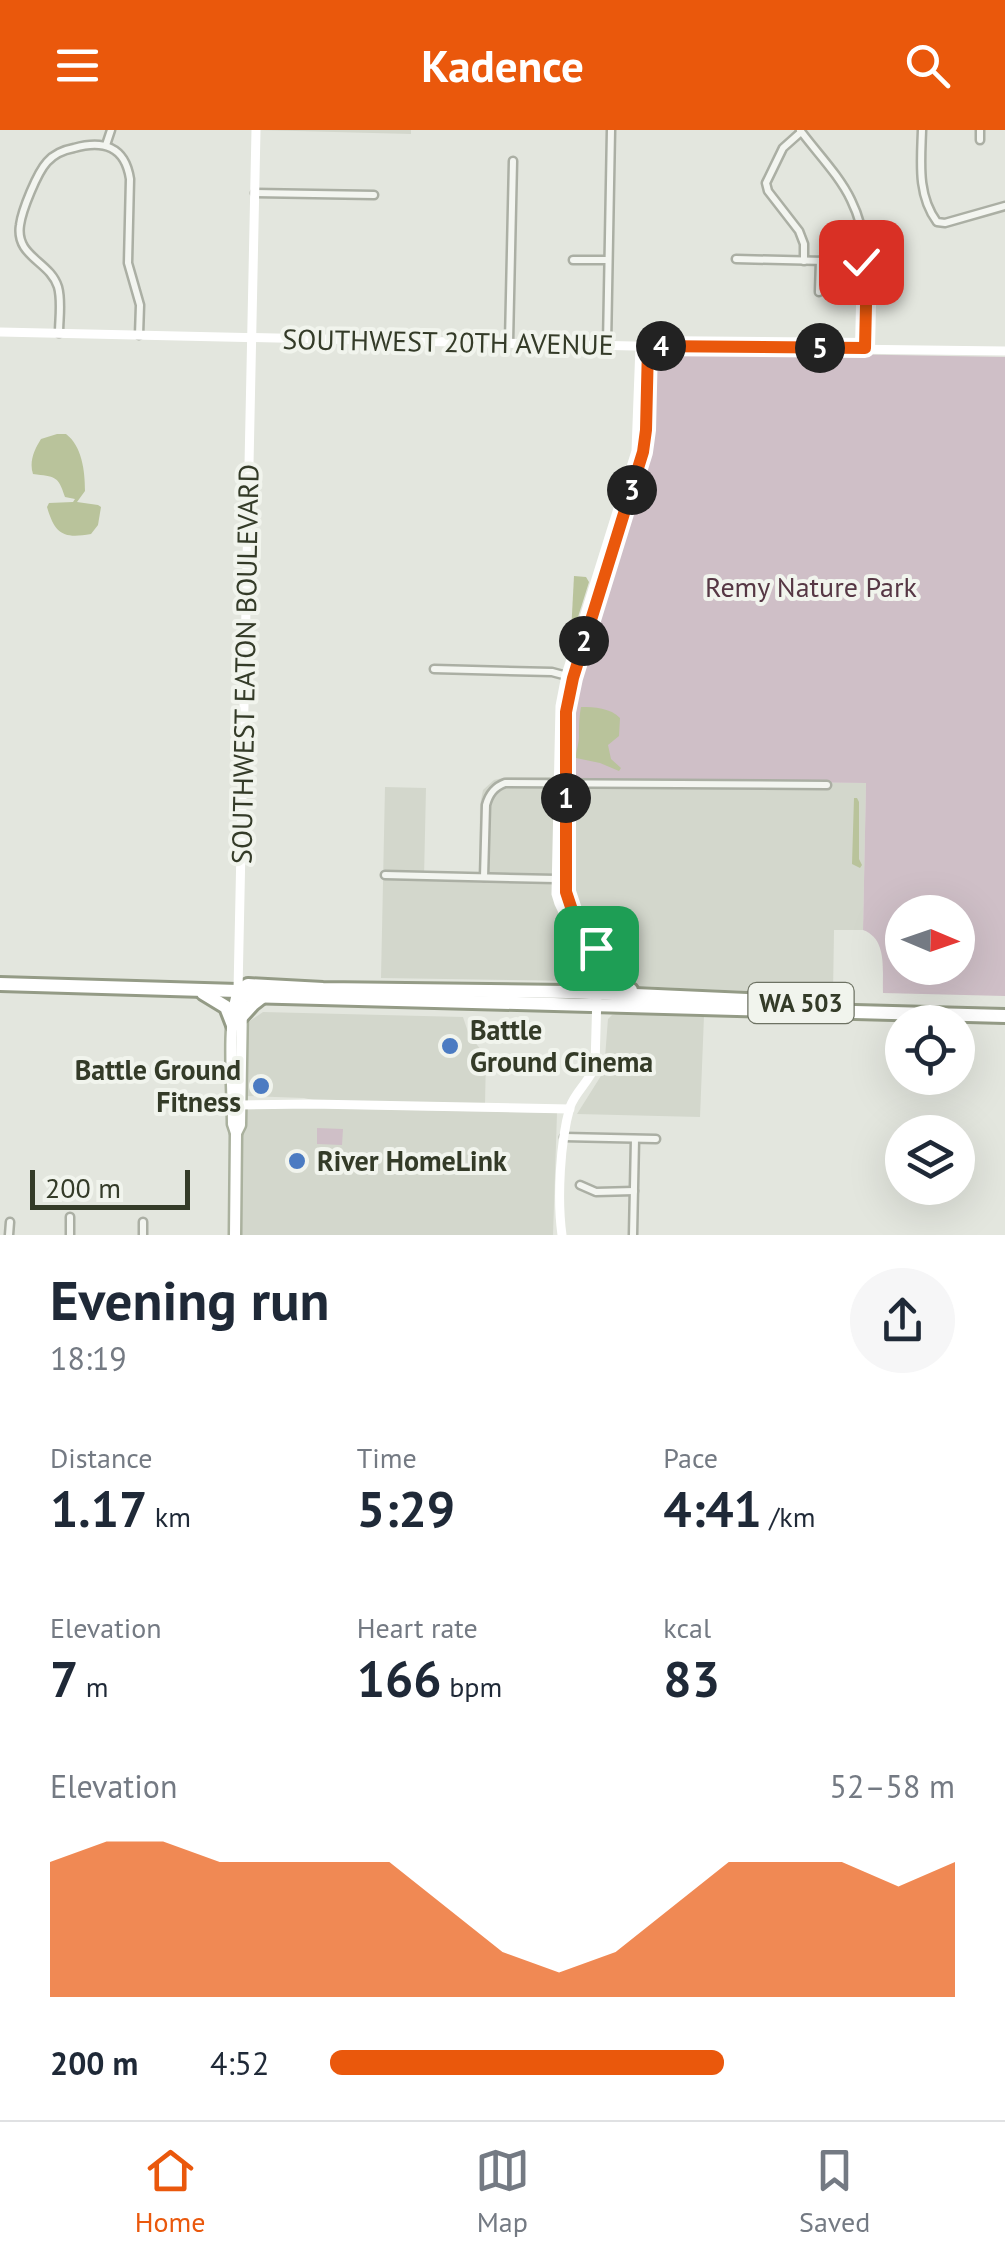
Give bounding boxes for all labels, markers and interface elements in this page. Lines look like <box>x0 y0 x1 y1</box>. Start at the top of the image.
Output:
text: Kadence <box>421 36 584 94</box>
icon: menu <box>50 38 105 93</box>
icon: search <box>900 38 955 93</box>
pin <box>819 220 904 305</box>
icon: check <box>834 235 889 290</box>
street label: SOUTHWEST 20TH AVENUE <box>282 320 614 363</box>
pin: 4 <box>636 321 686 371</box>
pin: 5 <box>795 323 845 373</box>
text: 4 <box>653 327 669 364</box>
text: 5 <box>812 329 828 366</box>
street label: SOUTHWEST EATON BOULEVARD <box>223 464 266 864</box>
pin: 3 <box>607 465 657 515</box>
text: 3 <box>624 471 640 508</box>
park label: Remy Nature Park <box>705 568 917 605</box>
pin: 2 <box>559 616 609 666</box>
text: 2 <box>576 622 592 659</box>
pin: 1 <box>541 773 591 823</box>
text: 1 <box>558 779 574 816</box>
north arrow <box>885 895 975 985</box>
map controls <box>885 895 975 1205</box>
pin <box>554 906 639 991</box>
icon: arrive <box>569 921 624 976</box>
road number: WA 503 <box>748 983 854 1023</box>
button: locate <box>885 1005 975 1095</box>
place label: Battle Ground Cinema <box>470 1011 653 1080</box>
marker: Battle Ground Cinema <box>439 1035 461 1057</box>
place label: Battle Ground Fitness <box>75 1051 241 1120</box>
marker: Battle Ground Fitness <box>250 1075 272 1097</box>
button: layers <box>885 1115 975 1205</box>
place label: River HomeLink <box>317 1142 507 1179</box>
marker: River HomeLink <box>286 1150 308 1172</box>
scale bar <box>30 1165 190 1210</box>
text: 200 m <box>45 1169 121 1206</box>
text: Evening run <box>50 1264 330 1335</box>
button: share <box>850 1268 955 1373</box>
text: 18:19 <box>50 1337 127 1379</box>
text: Distance <box>50 1439 153 1476</box>
text: Time <box>357 1439 417 1476</box>
text: Pace <box>663 1439 718 1476</box>
text: 1.17 <box>50 1476 147 1541</box>
text: 5:29 <box>357 1476 455 1541</box>
text: 4:41 <box>663 1476 762 1541</box>
text: km <box>147 1498 191 1535</box>
text: /km <box>762 1498 815 1535</box>
text: Elevation <box>50 1609 162 1646</box>
text: Heart rate <box>357 1609 478 1646</box>
text: kcal <box>663 1609 711 1646</box>
text: 7 <box>50 1646 78 1711</box>
text: 166 <box>357 1646 442 1711</box>
text: 83 <box>663 1646 720 1711</box>
text: m <box>78 1668 109 1705</box>
text: bpm <box>442 1668 502 1705</box>
text: Elevation <box>50 1765 177 1807</box>
text: 52–58 m <box>830 1765 955 1807</box>
text: 200 m <box>50 2042 138 2084</box>
text: 4:52 <box>210 2042 269 2084</box>
tab: Home <box>135 2143 205 2240</box>
tab: Map <box>475 2143 530 2240</box>
tab: Saved <box>799 2143 870 2240</box>

